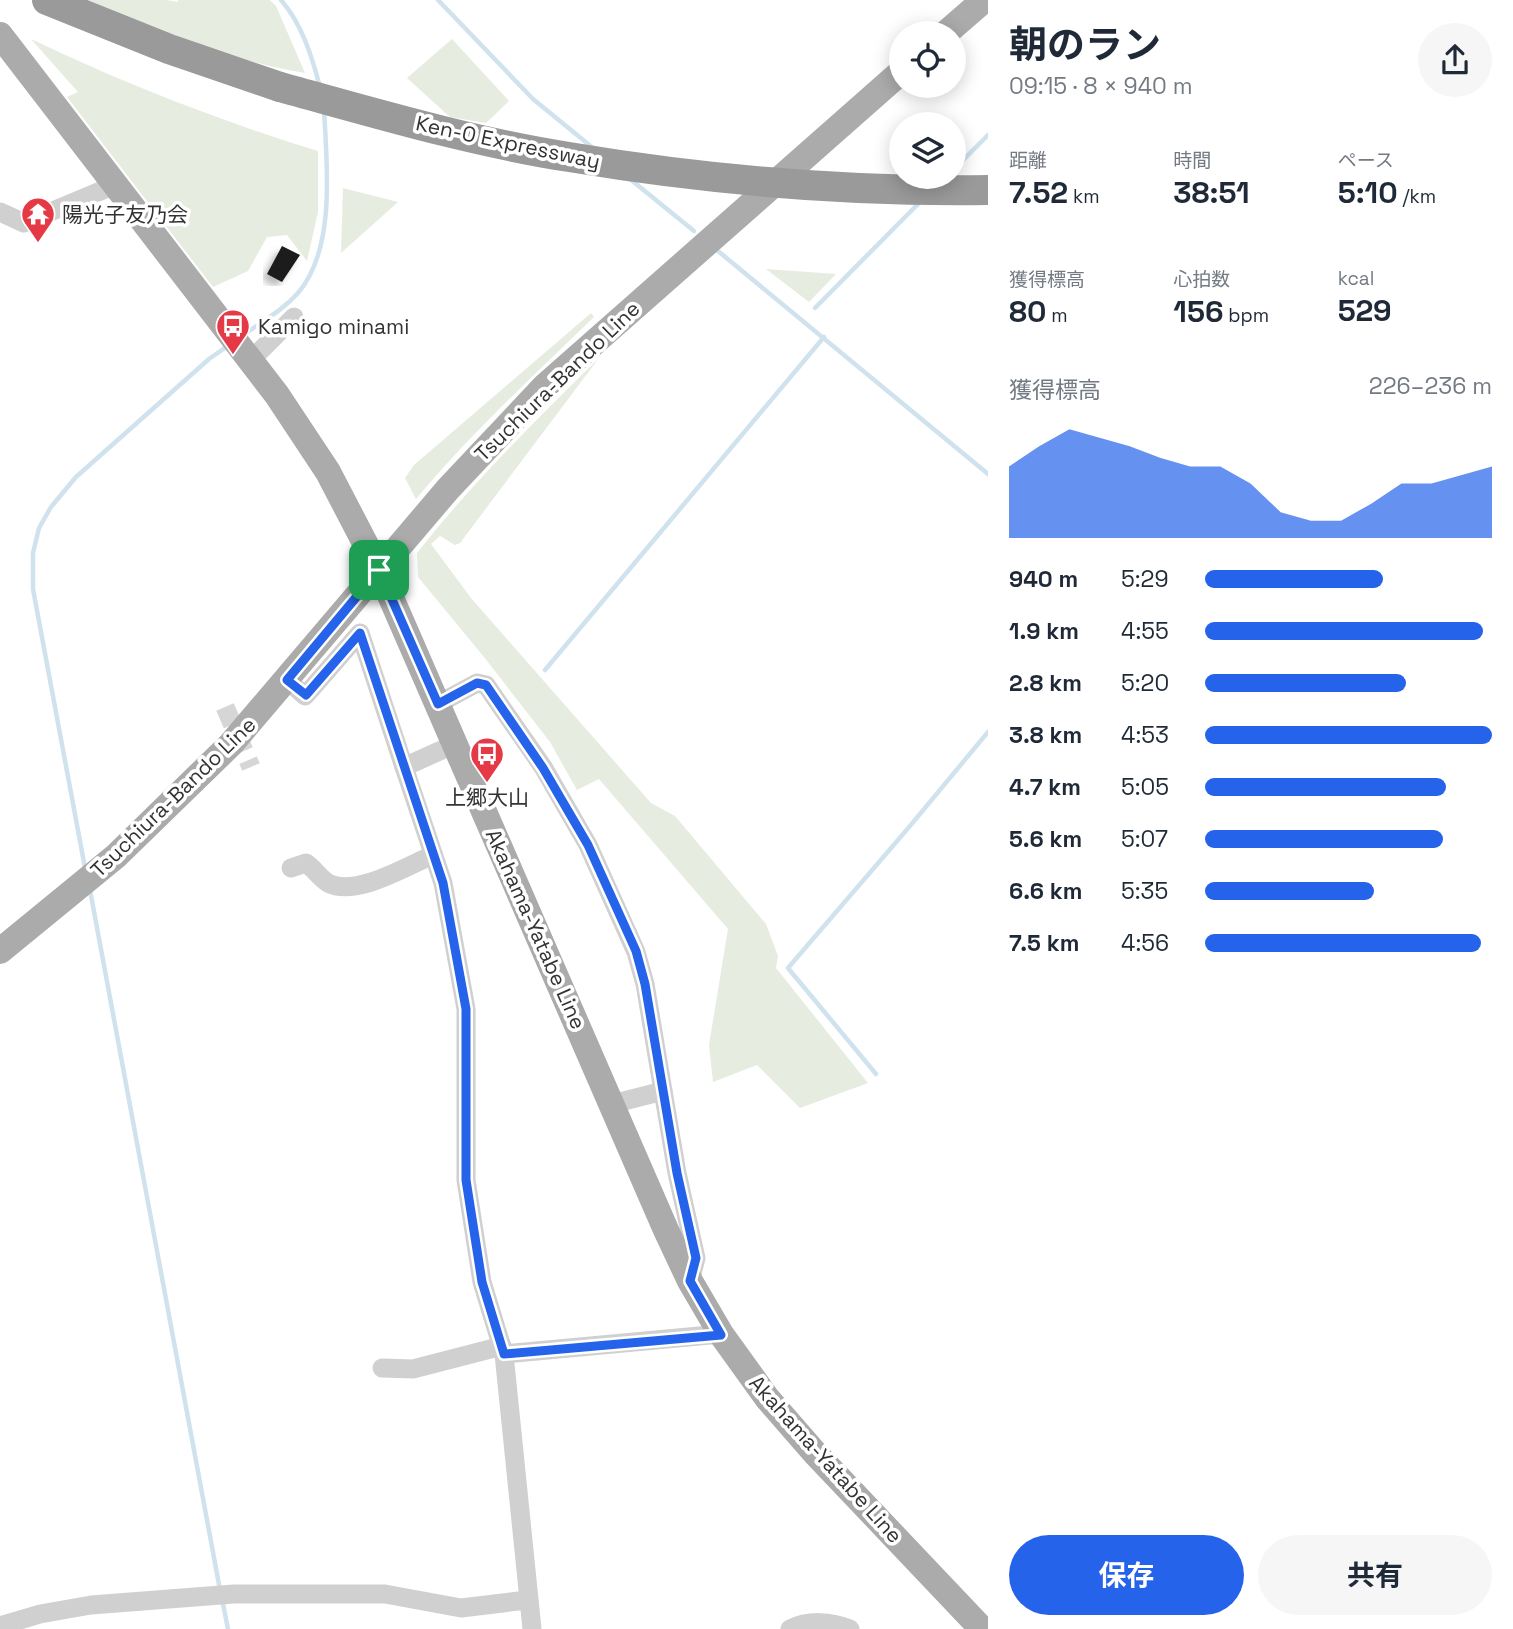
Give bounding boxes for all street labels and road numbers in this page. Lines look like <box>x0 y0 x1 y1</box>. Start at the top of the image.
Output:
street label: Ken-O Expressway <box>413 109 603 175</box>
street label: Tsuchiura-Bando Line <box>469 295 645 467</box>
street label: Tsuchiura-Bando Line <box>85 711 261 883</box>
street label: Akahama-Yatabe Line <box>480 825 592 1033</box>
street label: Akahama-Yatabe Line <box>744 1370 908 1548</box>

